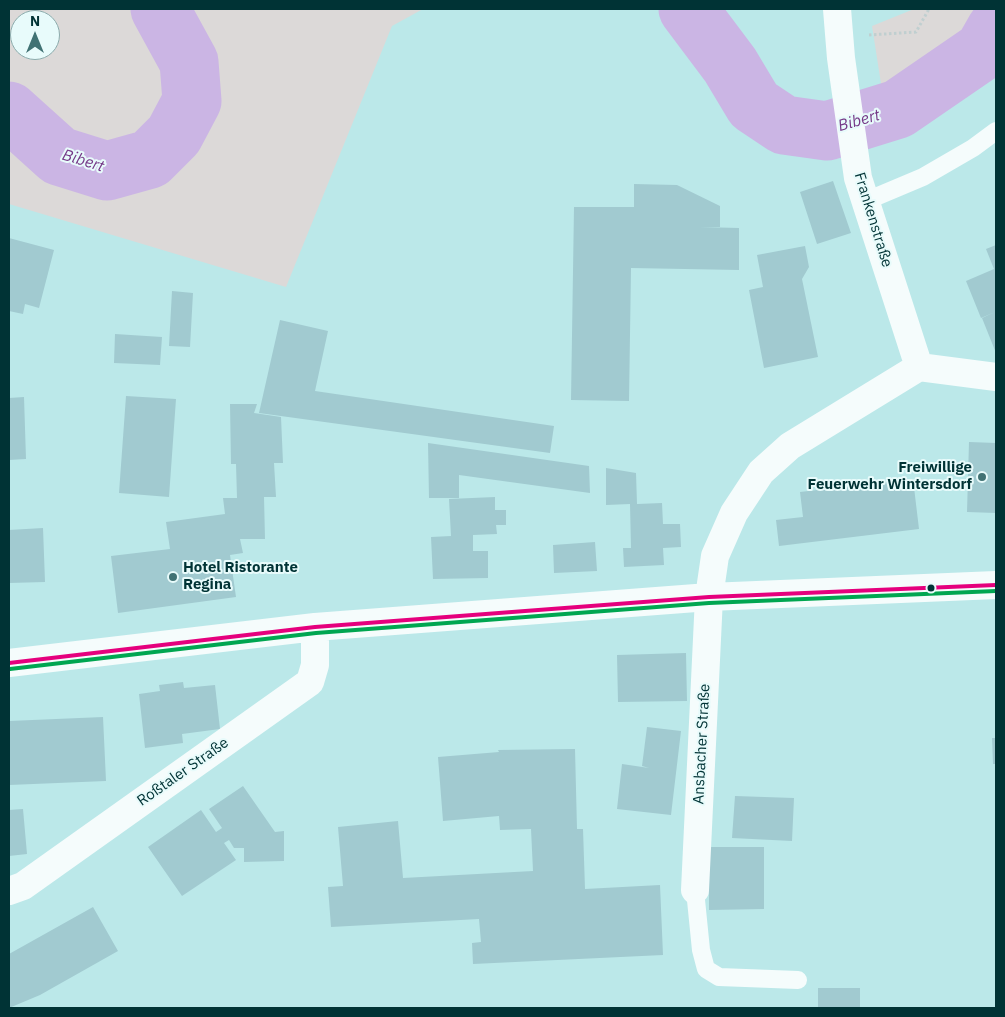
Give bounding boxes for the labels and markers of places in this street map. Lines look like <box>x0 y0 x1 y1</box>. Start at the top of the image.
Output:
place label: Freiwillige Feuerwehr Wintersdorf <box>808 459 972 494</box>
marker: Freiwillige Feuerwehr Wintersdorf <box>976 471 988 483</box>
place label: Hotel Ristorante Regina <box>183 559 298 594</box>
marker: Hotel Ristorante Regina <box>167 571 179 583</box>
unlabelled marker <box>926 583 936 593</box>

